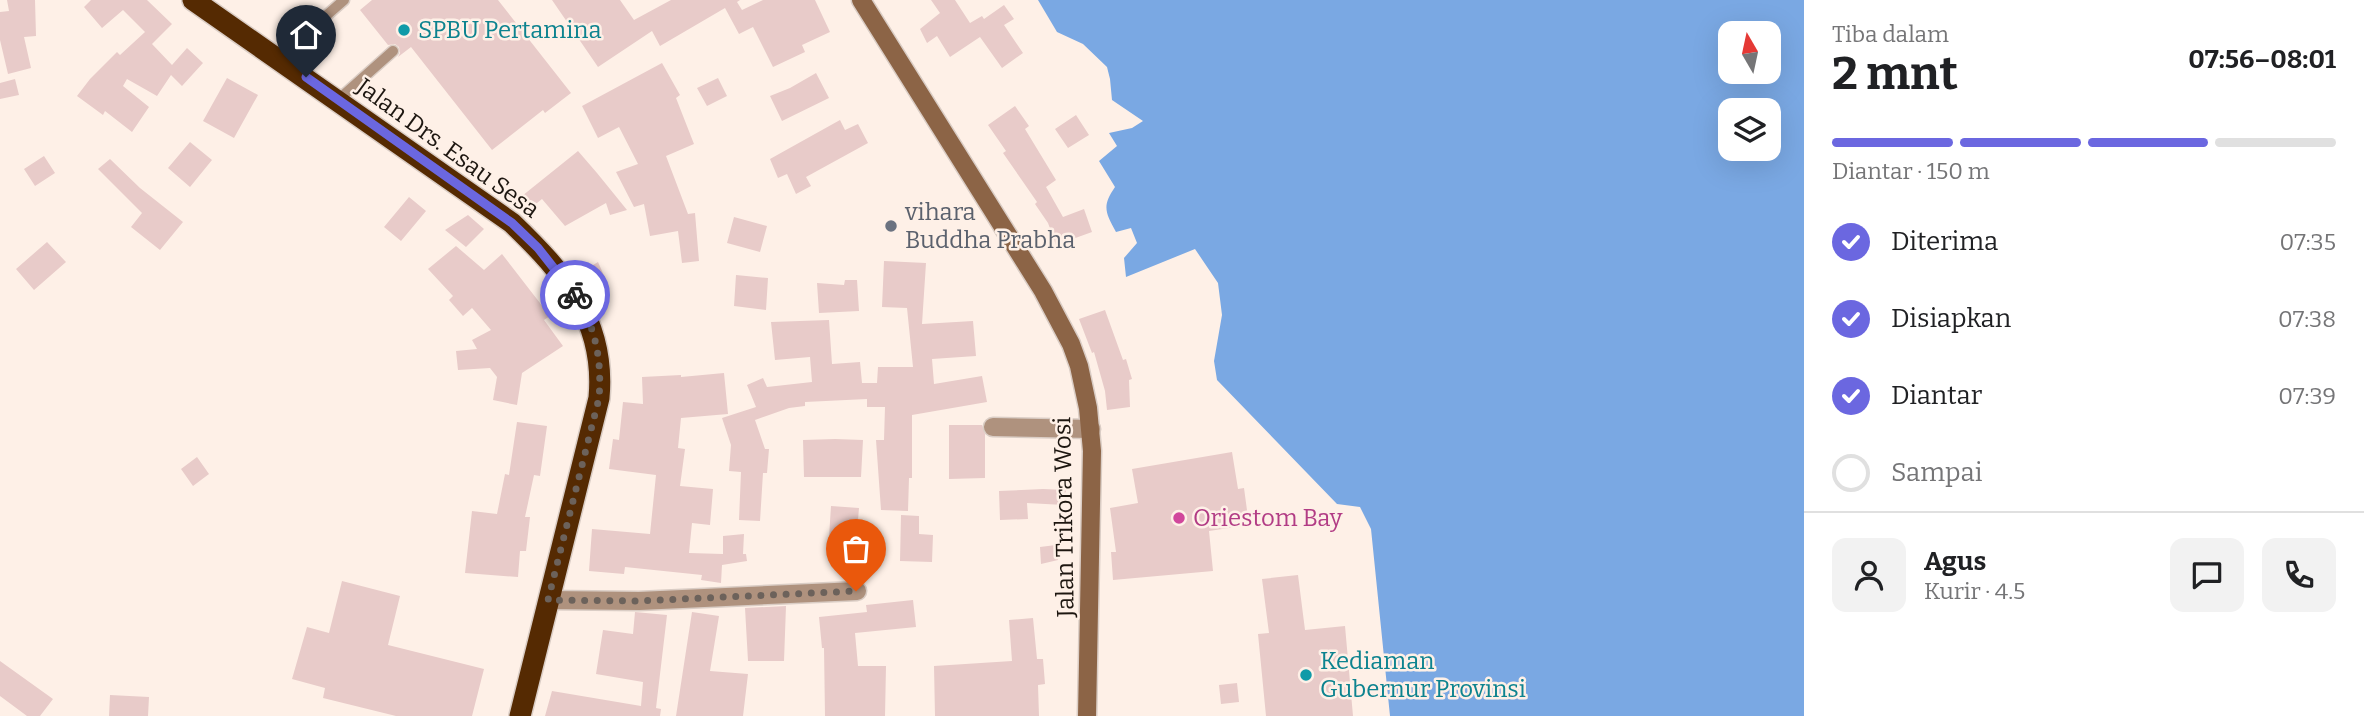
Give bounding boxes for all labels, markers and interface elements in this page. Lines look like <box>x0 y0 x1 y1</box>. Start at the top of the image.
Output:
pin <box>276 5 336 77</box>
icon: home <box>287 16 325 54</box>
place label: SPBU Pertamina <box>418 16 602 44</box>
text: Tiba dalam <box>1832 20 1949 48</box>
north arrow <box>1718 21 1782 84</box>
map controls <box>1718 21 1781 161</box>
marker: SPBU Pertamina <box>396 22 412 38</box>
text: 07:56–08:01 <box>2188 44 2336 75</box>
text: 2 mnt <box>1832 46 1958 101</box>
street label: Jalan Drs. Esau Sesa <box>350 72 545 224</box>
button: layers <box>1718 98 1781 161</box>
text: Diantar · 150 m <box>1832 157 1990 185</box>
place label: vihara Buddha Prabha <box>904 198 1075 254</box>
marker: vihara Buddha Prabha <box>883 218 899 234</box>
icon: check <box>1832 223 1870 261</box>
text: Diterima <box>1891 226 1998 257</box>
text: 07:35 <box>2279 228 2336 256</box>
courier <box>540 260 610 330</box>
icon: bike <box>556 276 594 314</box>
icon: check <box>1832 300 1870 338</box>
text: Disiapkan <box>1891 303 2011 334</box>
text: 07:38 <box>2278 305 2336 333</box>
icon: check <box>1832 377 1870 415</box>
text: Diantar <box>1891 380 1982 411</box>
text: 07:39 <box>2278 382 2336 410</box>
street label: Jalan Trikora Wosi <box>1048 416 1080 619</box>
text: Sampai <box>1891 457 1983 488</box>
place label: Oriestom Bay <box>1193 504 1343 532</box>
marker: Oriestom Bay <box>1171 510 1187 526</box>
pin <box>826 519 886 591</box>
icon: bag <box>837 530 875 568</box>
button: person <box>1832 538 1906 612</box>
button: chat <box>2170 538 2244 612</box>
button: phone <box>2262 538 2336 612</box>
text: Agus <box>1924 546 1986 577</box>
text: Kurir · 4.5 <box>1924 577 2025 605</box>
place label: Kediaman Gubernur Provinsi <box>1320 647 1526 703</box>
marker: Kediaman Gubernur Provinsi <box>1298 667 1314 683</box>

